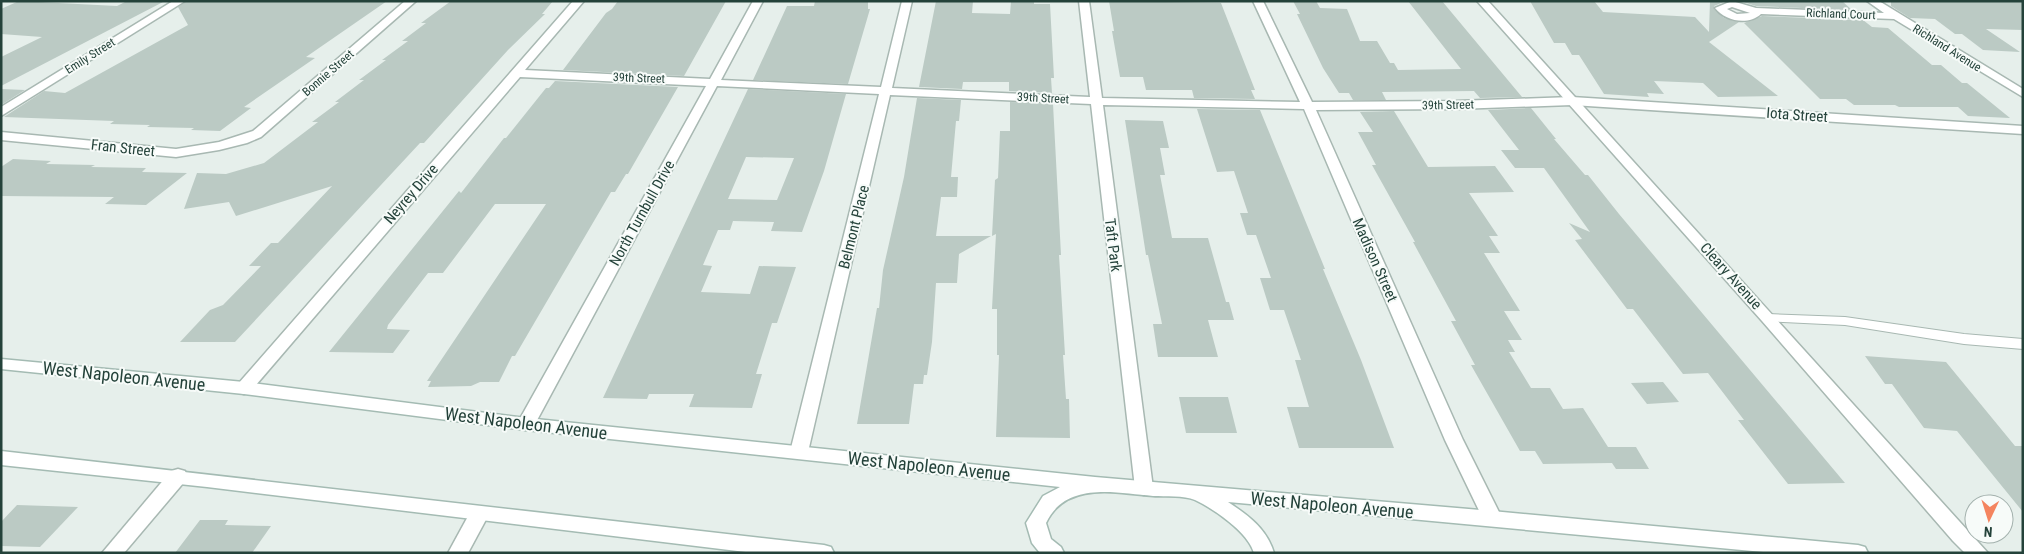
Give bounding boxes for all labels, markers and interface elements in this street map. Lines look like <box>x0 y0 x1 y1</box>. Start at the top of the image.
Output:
street label: Richland Court <box>1806 6 1876 22</box>
street label: Richland Avenue <box>1910 21 1984 75</box>
street label: Emily Street <box>62 35 118 77</box>
street label: Bonnie Street <box>299 47 357 99</box>
street label: 39th Street <box>613 70 666 86</box>
street label: 39th Street <box>1017 90 1070 106</box>
street label: 39th Street <box>1422 98 1475 112</box>
street label: Iota Street <box>1766 104 1828 126</box>
street label: Fran Street <box>90 136 156 160</box>
street label: North Turnbull Drive <box>606 157 678 269</box>
street label: Neyrey Drive <box>380 160 442 228</box>
street label: Belmont Place <box>835 183 873 271</box>
street label: Madison Street <box>1349 215 1401 305</box>
street label: Taft Park <box>1101 217 1125 273</box>
street label: Cleary Avenue <box>1696 239 1766 313</box>
street label: West Napoleon Avenue <box>42 357 206 395</box>
street label: West Napoleon Avenue <box>444 403 608 443</box>
street label: West Napoleon Avenue <box>847 447 1011 485</box>
street label: West Napoleon Avenue <box>1250 487 1414 523</box>
north arrow <box>1964 494 2014 544</box>
text: N <box>1983 524 1993 540</box>

